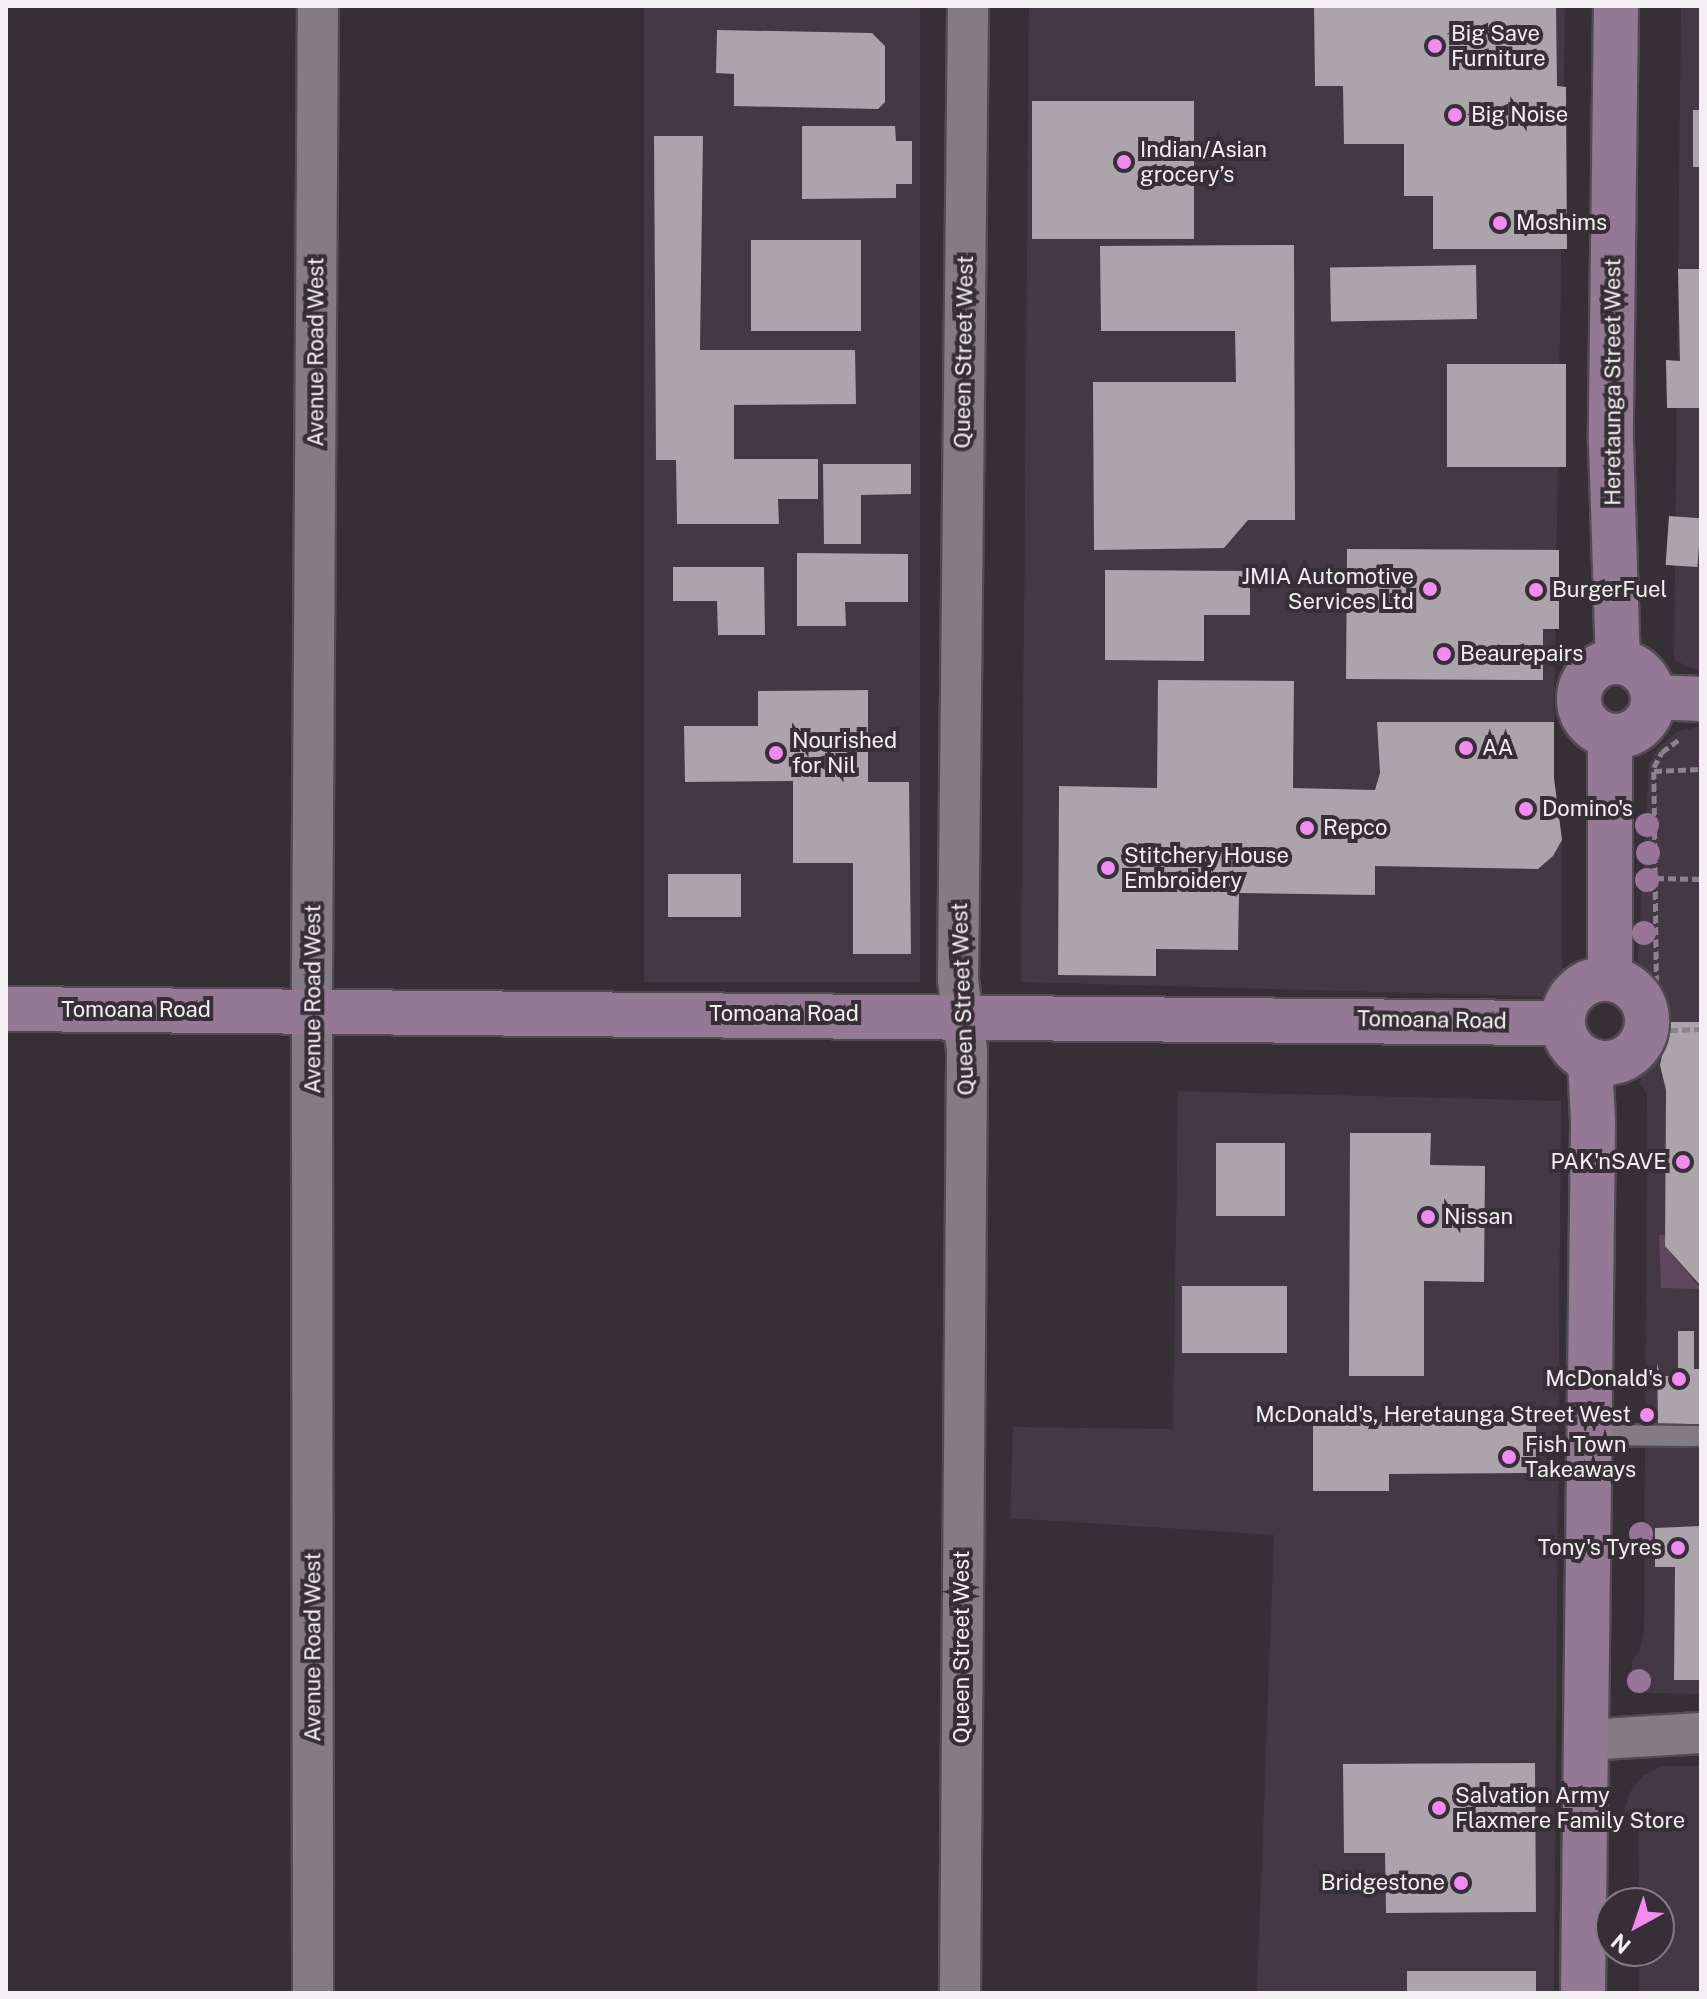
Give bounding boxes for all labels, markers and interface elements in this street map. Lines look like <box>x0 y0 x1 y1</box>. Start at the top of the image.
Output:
place label: Big Save Furniture <box>1451 20 1546 72</box>
marker: Big Save Furniture <box>1426 37 1444 55</box>
place label: Big Noise <box>1471 102 1568 128</box>
marker: Big Noise <box>1446 106 1464 124</box>
place label: Indian/Asian grocery’s <box>1140 136 1267 188</box>
marker: Indian/Asian grocery’s <box>1115 153 1133 171</box>
place label: Moshims <box>1516 210 1607 236</box>
marker: Moshims <box>1491 214 1509 232</box>
street label: Queen Street West <box>949 255 979 449</box>
street label: Avenue Road West <box>303 257 329 447</box>
street label: Heretaunga Street West <box>1600 258 1626 506</box>
place label: JMIA Automotive Services Ltd <box>1242 563 1414 614</box>
place label: BurgerFuel <box>1552 577 1667 603</box>
marker: JMIA Automotive Services Ltd <box>1421 580 1439 598</box>
marker: BurgerFuel <box>1527 581 1545 599</box>
place label: Beaurepairs <box>1460 641 1583 667</box>
marker: Beaurepairs <box>1435 645 1453 663</box>
place label: Nourished for Nil <box>792 727 897 778</box>
place label: AA <box>1482 735 1513 761</box>
marker: AA <box>1457 739 1475 757</box>
marker: Nourished for Nil <box>767 744 785 762</box>
place label: Domino's <box>1542 796 1633 822</box>
marker: Domino's <box>1517 800 1535 818</box>
place label: Repco <box>1323 815 1387 841</box>
marker: Repco <box>1298 819 1316 837</box>
place label: Stitchery House Embroidery <box>1124 842 1289 894</box>
marker: Stitchery House Embroidery <box>1099 859 1117 877</box>
street label: Queen Street West <box>946 902 980 1096</box>
street label: Avenue Road West <box>300 904 326 1094</box>
street label: Tomoana Road <box>61 997 211 1023</box>
street label: Tomoana Road <box>709 1001 859 1027</box>
street label: Tomoana Road <box>1357 1005 1507 1035</box>
place label: PAK'nSAVE <box>1551 1149 1667 1175</box>
marker: PAK'nSAVE <box>1674 1153 1692 1171</box>
place label: Nissan <box>1444 1204 1513 1230</box>
marker: Nissan <box>1419 1208 1437 1226</box>
place label: McDonald's <box>1545 1366 1663 1392</box>
marker: McDonald's <box>1670 1370 1688 1388</box>
place label: McDonald's, Heretaunga Street West <box>1255 1402 1631 1428</box>
marker: McDonald's, Heretaunga Street West <box>1638 1406 1656 1424</box>
place label: Fish Town Takeaways <box>1525 1431 1636 1482</box>
marker: Fish Town Takeaways <box>1500 1448 1518 1466</box>
place label: Tony's Tyres <box>1538 1535 1662 1561</box>
marker: Tony's Tyres <box>1669 1539 1687 1557</box>
street label: Queen Street West <box>949 1550 975 1744</box>
street label: Avenue Road West <box>300 1552 326 1742</box>
place label: Salvation Army Flaxmere Family Store <box>1455 1782 1686 1834</box>
marker: Salvation Army Flaxmere Family Store <box>1430 1799 1448 1817</box>
place label: Bridgestone <box>1321 1870 1445 1896</box>
marker: Bridgestone <box>1452 1874 1470 1892</box>
north arrow <box>1595 1887 1675 1967</box>
text: N <box>1606 1928 1636 1959</box>

